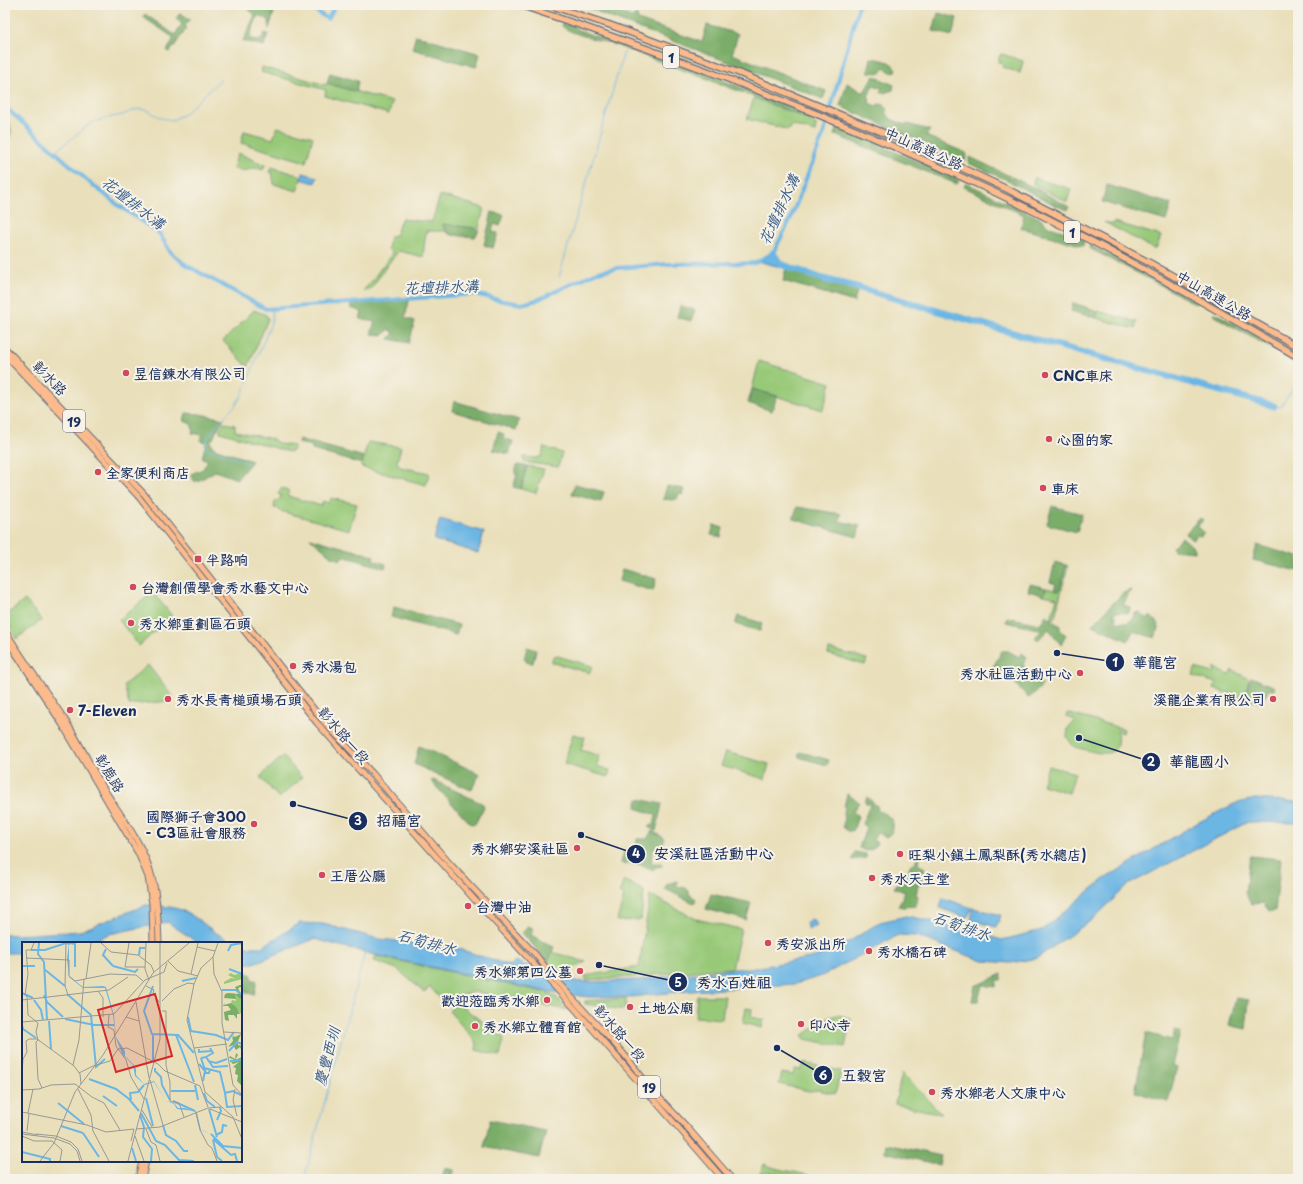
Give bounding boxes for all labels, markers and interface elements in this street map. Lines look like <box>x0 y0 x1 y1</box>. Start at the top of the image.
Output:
road number: 1 <box>663 46 679 68</box>
street label: 中山高速公路 <box>881 121 967 175</box>
water label: 花壇排水溝 <box>752 168 805 248</box>
water label: 花壇排水溝 <box>97 170 172 235</box>
road number: 1 <box>1064 221 1080 243</box>
street label: 中山高速公路 <box>1172 265 1256 325</box>
water label: 花壇排水溝 <box>403 273 481 299</box>
street label: 彰水路 <box>28 356 72 400</box>
place label: 昱信鍊水有限公司 <box>134 363 246 384</box>
place label: CNC車床 <box>1053 365 1113 386</box>
marker: 昱信鍊水有限公司 <box>121 368 131 378</box>
marker: CNC車床 <box>1040 370 1050 380</box>
road number: 19 <box>63 410 85 432</box>
place label: 心囹的家 <box>1057 429 1113 450</box>
marker: 心囹的家 <box>1044 434 1054 444</box>
place label: 全家便利商店 <box>106 462 190 483</box>
marker: 全家便利商店 <box>93 467 103 477</box>
place label: 車床 <box>1051 478 1079 499</box>
marker: 車床 <box>1038 483 1048 493</box>
place label: 半路响 <box>206 549 248 570</box>
marker: 半路响 <box>193 554 203 564</box>
place label: 台灣創價學會秀水藝文中心 <box>141 577 309 598</box>
marker: 台灣創價學會秀水藝文中心 <box>128 582 138 592</box>
place label: 秀水鄉重劃區石頭 <box>139 613 251 634</box>
marker: 秀水鄉重劃區石頭 <box>126 618 136 628</box>
callout: 華龍宮 <box>1105 649 1186 676</box>
text: 華龍宮 <box>1132 650 1178 673</box>
text: 1 <box>1112 653 1118 671</box>
place label: 秀水湯包 <box>301 656 357 677</box>
marker: 秀水湯包 <box>288 661 298 671</box>
place label: 秀水社區活動中心 <box>960 663 1072 684</box>
marker: 秀水社區活動中心 <box>1075 668 1085 678</box>
place label: 秀水長青槌頭場石頭 <box>176 689 302 710</box>
place label: 溪龍企業有限公司 <box>1153 689 1265 710</box>
marker: 秀水長青槌頭場石頭 <box>163 694 173 704</box>
marker: 溪龍企業有限公司 <box>1268 694 1278 704</box>
place label: 7-Eleven <box>78 700 137 721</box>
street label: 彰水路一段 <box>313 702 375 768</box>
marker: 7-Eleven <box>65 705 75 715</box>
callout: 華龍國小 <box>1141 749 1237 776</box>
text: 華龍國小 <box>1169 749 1229 772</box>
street label: 彰鹿路 <box>90 750 130 796</box>
text: 2 <box>1147 752 1156 770</box>
place label: 國際獅子會300 - C3區社會服務 <box>145 806 246 843</box>
callout: 招福宮 <box>348 808 429 835</box>
text: 招福宮 <box>376 808 422 831</box>
text: 3 <box>354 811 362 829</box>
marker: 國際獅子會300 - C3區社會服務 <box>249 819 259 829</box>
place label: 秀水鄉安溪社區 <box>471 838 569 859</box>
callout: 安溪社區活動中心 <box>626 840 782 867</box>
text: 安溪社區活動中心 <box>654 841 774 864</box>
marker: 秀水鄉安溪社區 <box>572 843 582 853</box>
text: 4 <box>632 844 640 862</box>
place label: 旺梨小鎮土鳳梨酥(秀水總店) <box>908 844 1087 865</box>
marker: 旺梨小鎮土鳳梨酥(秀水總店) <box>895 849 905 859</box>
place label: 王厝公廳 <box>330 865 386 886</box>
place label: 秀水天主堂 <box>880 868 950 889</box>
marker: 王厝公廳 <box>317 870 327 880</box>
marker: 秀水天主堂 <box>867 873 877 883</box>
place label: 台灣中油 <box>476 896 532 917</box>
marker: 台灣中油 <box>463 901 473 911</box>
water label: 石筍排水 <box>930 904 995 946</box>
water label: 石筍排水 <box>395 922 460 960</box>
place label: 秀安派出所 <box>776 933 846 954</box>
marker: 秀安派出所 <box>763 938 773 948</box>
place label: 秀水橋石碑 <box>877 941 947 962</box>
inset map <box>22 942 242 1162</box>
marker: 秀水橋石碑 <box>864 946 874 956</box>
place label: 秀水鄉第四公墓 <box>474 961 572 982</box>
marker: 秀水鄉第四公墓 <box>575 966 585 976</box>
callout: 秀水百姓祖 <box>668 969 779 996</box>
text: 秀水百姓祖 <box>696 970 772 993</box>
text: 5 <box>674 973 682 991</box>
place label: 歡迎蒞臨秀水鄉 <box>441 990 539 1011</box>
marker: 歡迎蒞臨秀水鄉 <box>542 995 552 1005</box>
place label: 土地公廟 <box>638 997 694 1018</box>
street label: 彰水路一段 <box>589 1000 651 1066</box>
marker: 土地公廟 <box>625 1002 635 1012</box>
place label: 印心寺 <box>809 1014 851 1035</box>
place label: 秀水鄉立體育館 <box>483 1016 581 1037</box>
marker: 印心寺 <box>796 1019 806 1029</box>
marker: 秀水鄉立體育館 <box>470 1021 480 1031</box>
water label: 慶豐西圳 <box>307 1022 345 1088</box>
callout: 五穀宮 <box>813 1062 894 1089</box>
text: 五穀宮 <box>841 1063 887 1086</box>
text: 6 <box>819 1066 828 1084</box>
road number: 19 <box>638 1076 660 1098</box>
place label: 秀水鄉老人文康中心 <box>940 1082 1066 1103</box>
marker: 秀水鄉老人文康中心 <box>927 1087 937 1097</box>

